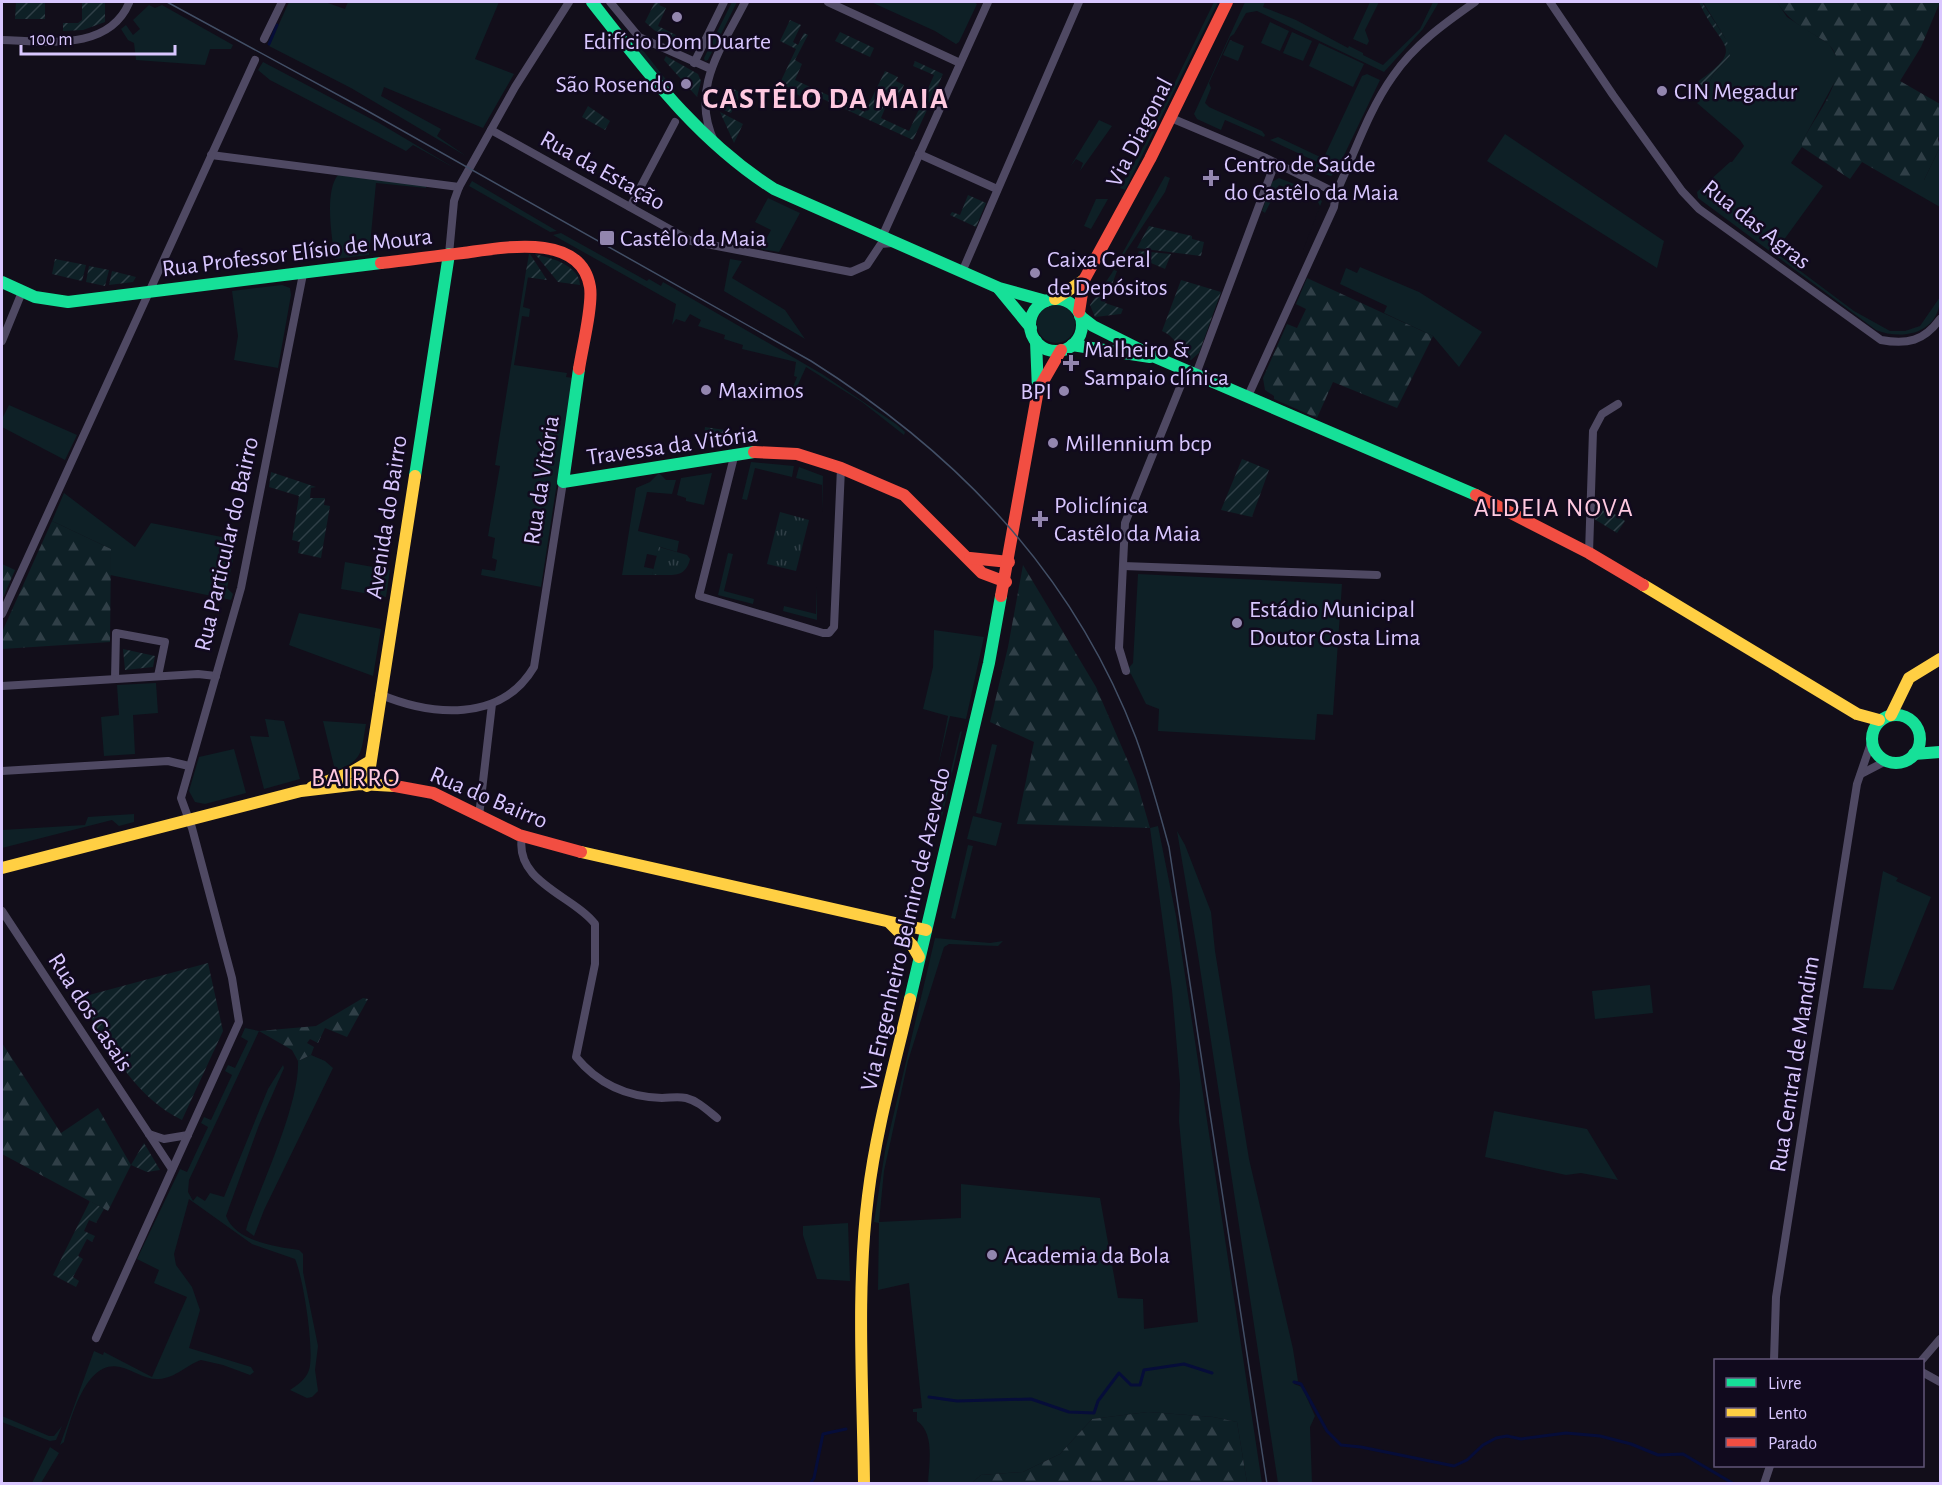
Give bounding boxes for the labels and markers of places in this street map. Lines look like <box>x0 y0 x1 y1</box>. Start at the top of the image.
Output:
marker: Edifício Dom Duarte <box>670 10 684 24</box>
place label: Edifício Dom Duarte <box>583 30 771 54</box>
place label: São Rosendo <box>556 73 674 97</box>
marker: São Rosendo <box>679 77 693 91</box>
place label: CIN Megadur <box>1674 80 1797 104</box>
marker: CIN Megadur <box>1655 84 1669 98</box>
place label: Centro de Saúde do Castêlo da Maia <box>1224 153 1399 205</box>
marker: Centro de Saúde do Castêlo da Maia <box>1202 169 1220 187</box>
place label: Castêlo da Maia <box>620 227 767 251</box>
marker: Castêlo da Maia <box>598 229 616 247</box>
place label: Caixa Geral de Depósitos <box>1047 248 1168 300</box>
marker: Caixa Geral de Depósitos <box>1028 266 1042 280</box>
place label: Malheiro & Sampaio clínica <box>1084 338 1229 390</box>
marker: Malheiro & Sampaio clínica <box>1062 354 1080 372</box>
place label: Maximos <box>718 379 804 403</box>
place label: BPI <box>1020 380 1052 404</box>
marker: Maximos <box>699 383 713 397</box>
marker: BPI <box>1057 384 1071 398</box>
place label: Millennium bcp <box>1065 432 1212 456</box>
marker: Millennium bcp <box>1046 436 1060 450</box>
place label: Policlínica Castêlo da Maia <box>1054 494 1201 546</box>
marker: Policlínica Castêlo da Maia <box>1031 510 1049 528</box>
place label: Estádio Municipal Doutor Costa Lima <box>1249 598 1421 650</box>
marker: Estádio Municipal Doutor Costa Lima <box>1230 616 1244 630</box>
place label: Academia da Bola <box>1004 1244 1170 1268</box>
marker: Academia da Bola <box>985 1248 999 1262</box>

